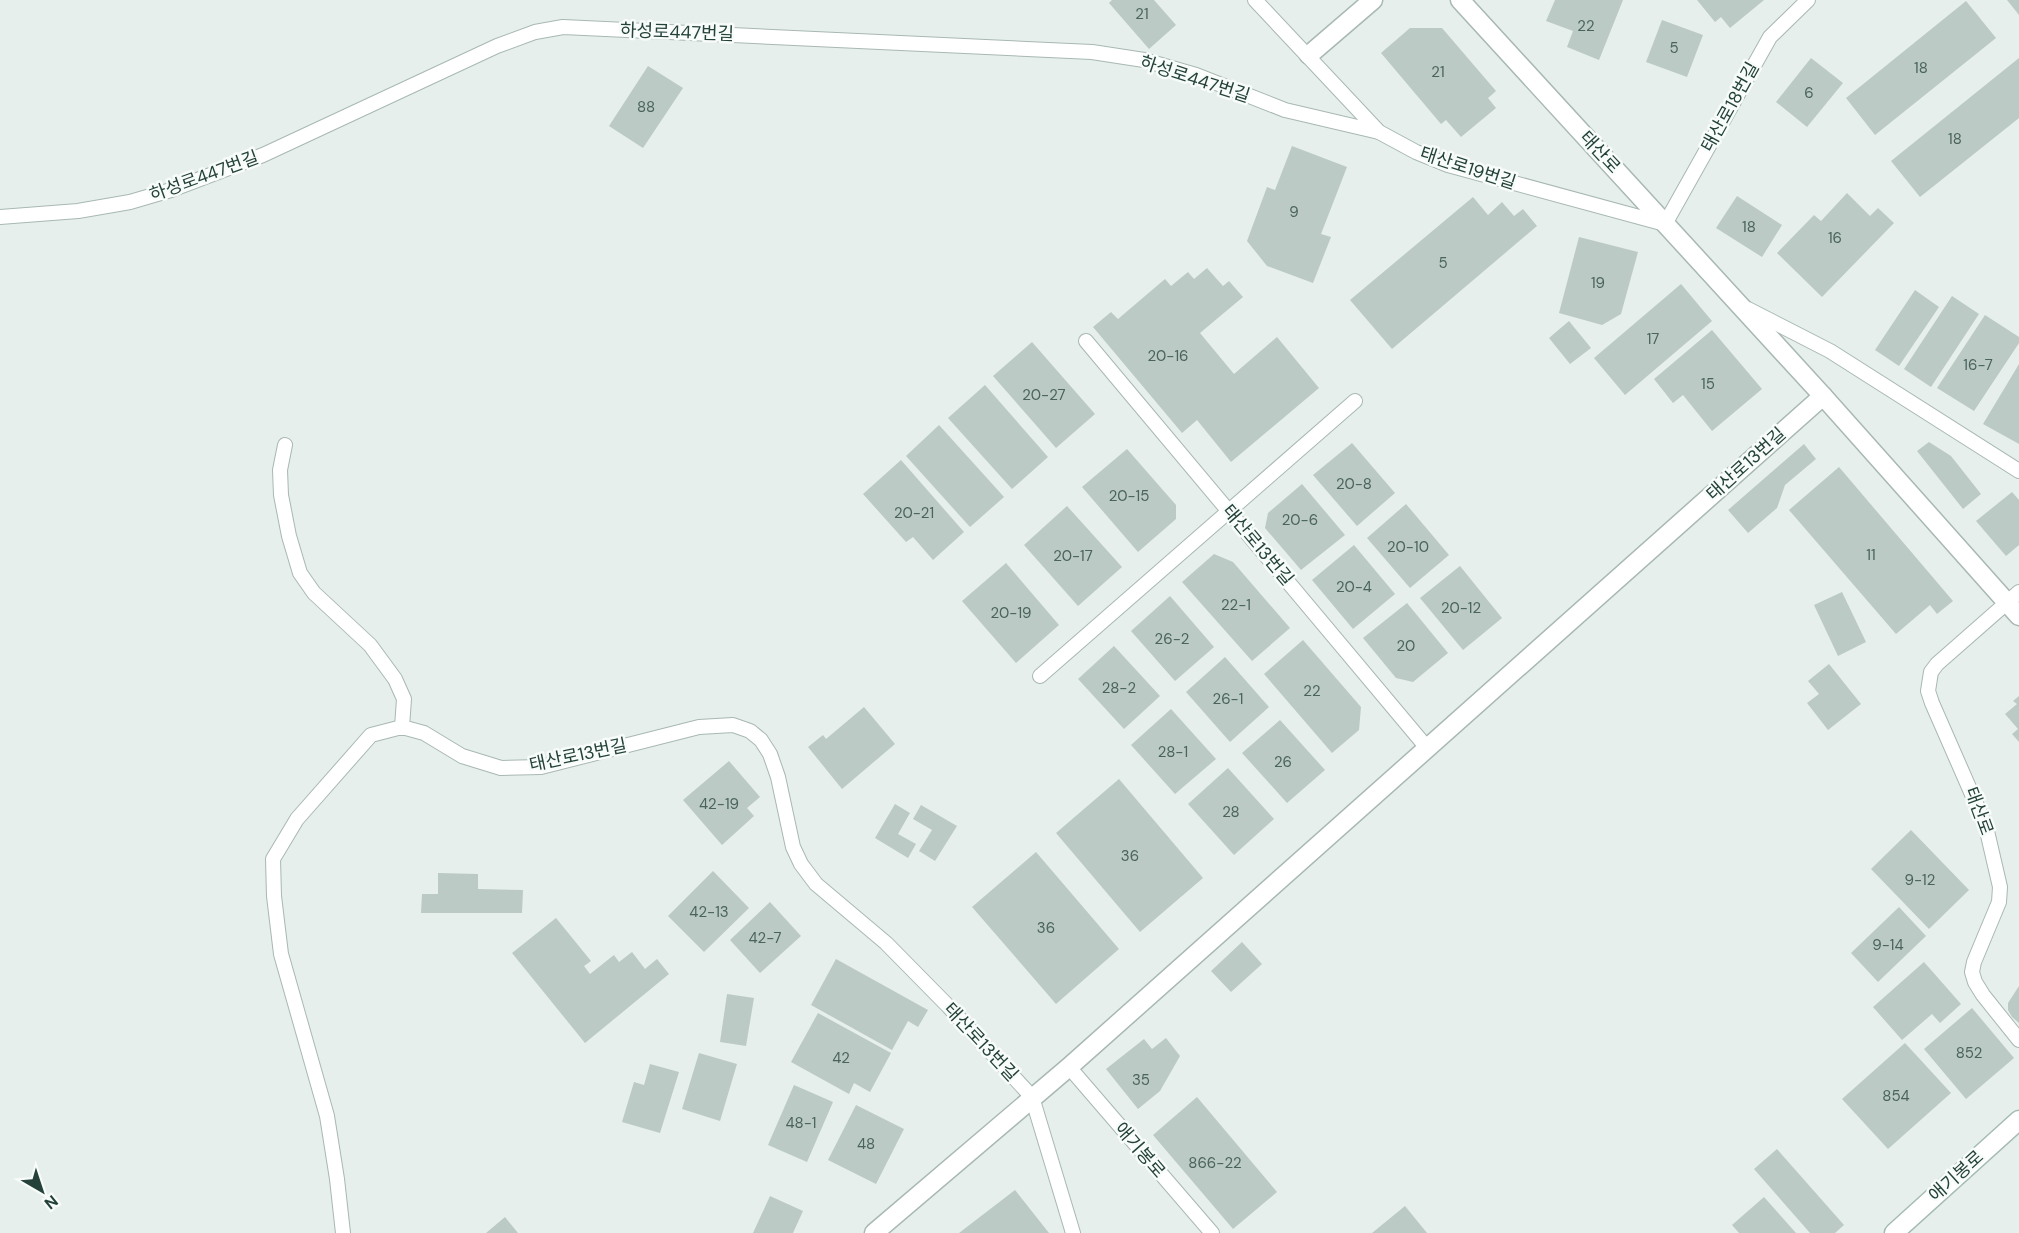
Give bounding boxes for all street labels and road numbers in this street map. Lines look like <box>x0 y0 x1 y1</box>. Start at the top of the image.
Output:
street label: 하성로447번길 <box>619 18 735 46</box>
street label: 하성로447번길 <box>1137 50 1253 108</box>
street label: 태산로18번길 <box>1695 58 1765 156</box>
street label: 태산로 <box>1574 126 1626 178</box>
street label: 태산로19번길 <box>1417 141 1519 195</box>
street label: 하성로447번길 <box>146 145 262 207</box>
street label: 태산로13번길 <box>1701 422 1791 506</box>
street label: 태산로13번길 <box>1217 499 1299 591</box>
street label: 태산로13번길 <box>527 733 629 777</box>
street label: 태산로 <box>1959 784 1999 838</box>
street label: 태산로13번길 <box>938 998 1024 1086</box>
street label: 애기봉로 <box>1109 1117 1171 1183</box>
street label: 애기봉로 <box>1923 1145 1989 1207</box>

